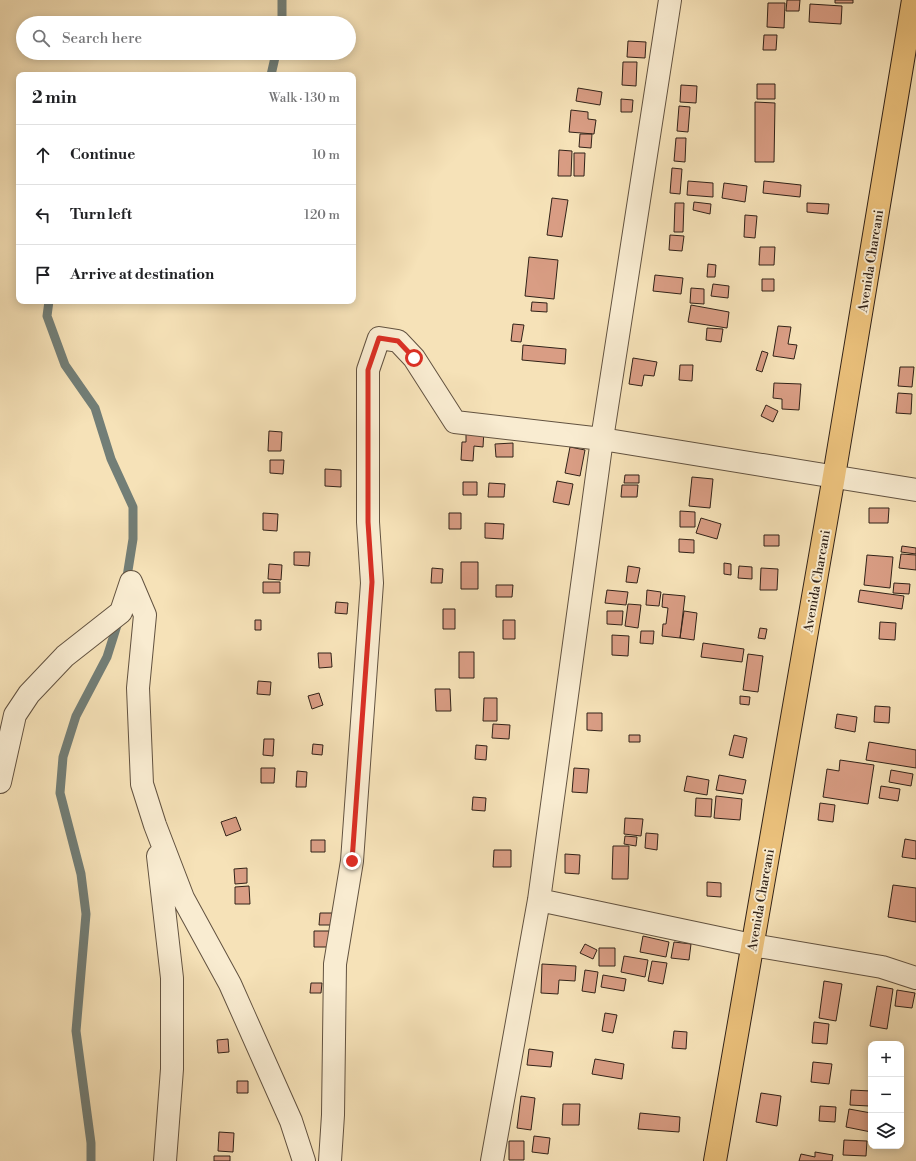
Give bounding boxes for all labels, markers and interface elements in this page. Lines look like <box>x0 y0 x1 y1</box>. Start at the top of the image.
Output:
search box <box>16 16 356 60</box>
icon: search <box>30 27 52 49</box>
text: Search here <box>62 29 142 48</box>
text: 2 min <box>32 87 77 109</box>
text: Walk · 130 m <box>269 90 340 106</box>
icon: ahead <box>32 144 54 166</box>
text: Continue <box>70 145 135 164</box>
text: 10 m <box>312 147 340 163</box>
icon: left <box>32 204 54 226</box>
text: Turn left <box>70 205 132 224</box>
text: 120 m <box>304 207 340 223</box>
street label: Avenida Charcani <box>855 209 887 315</box>
icon: arrive <box>32 264 54 286</box>
text: Arrive at destination <box>70 265 214 284</box>
route start <box>405 349 423 367</box>
street label: Avenida Charcani <box>800 529 834 635</box>
street label: Avenida Charcani <box>744 848 778 954</box>
route end <box>343 852 361 870</box>
map controls <box>868 1041 904 1149</box>
button: + <box>868 1041 904 1077</box>
button: − <box>868 1077 904 1113</box>
button: layers <box>868 1113 904 1149</box>

